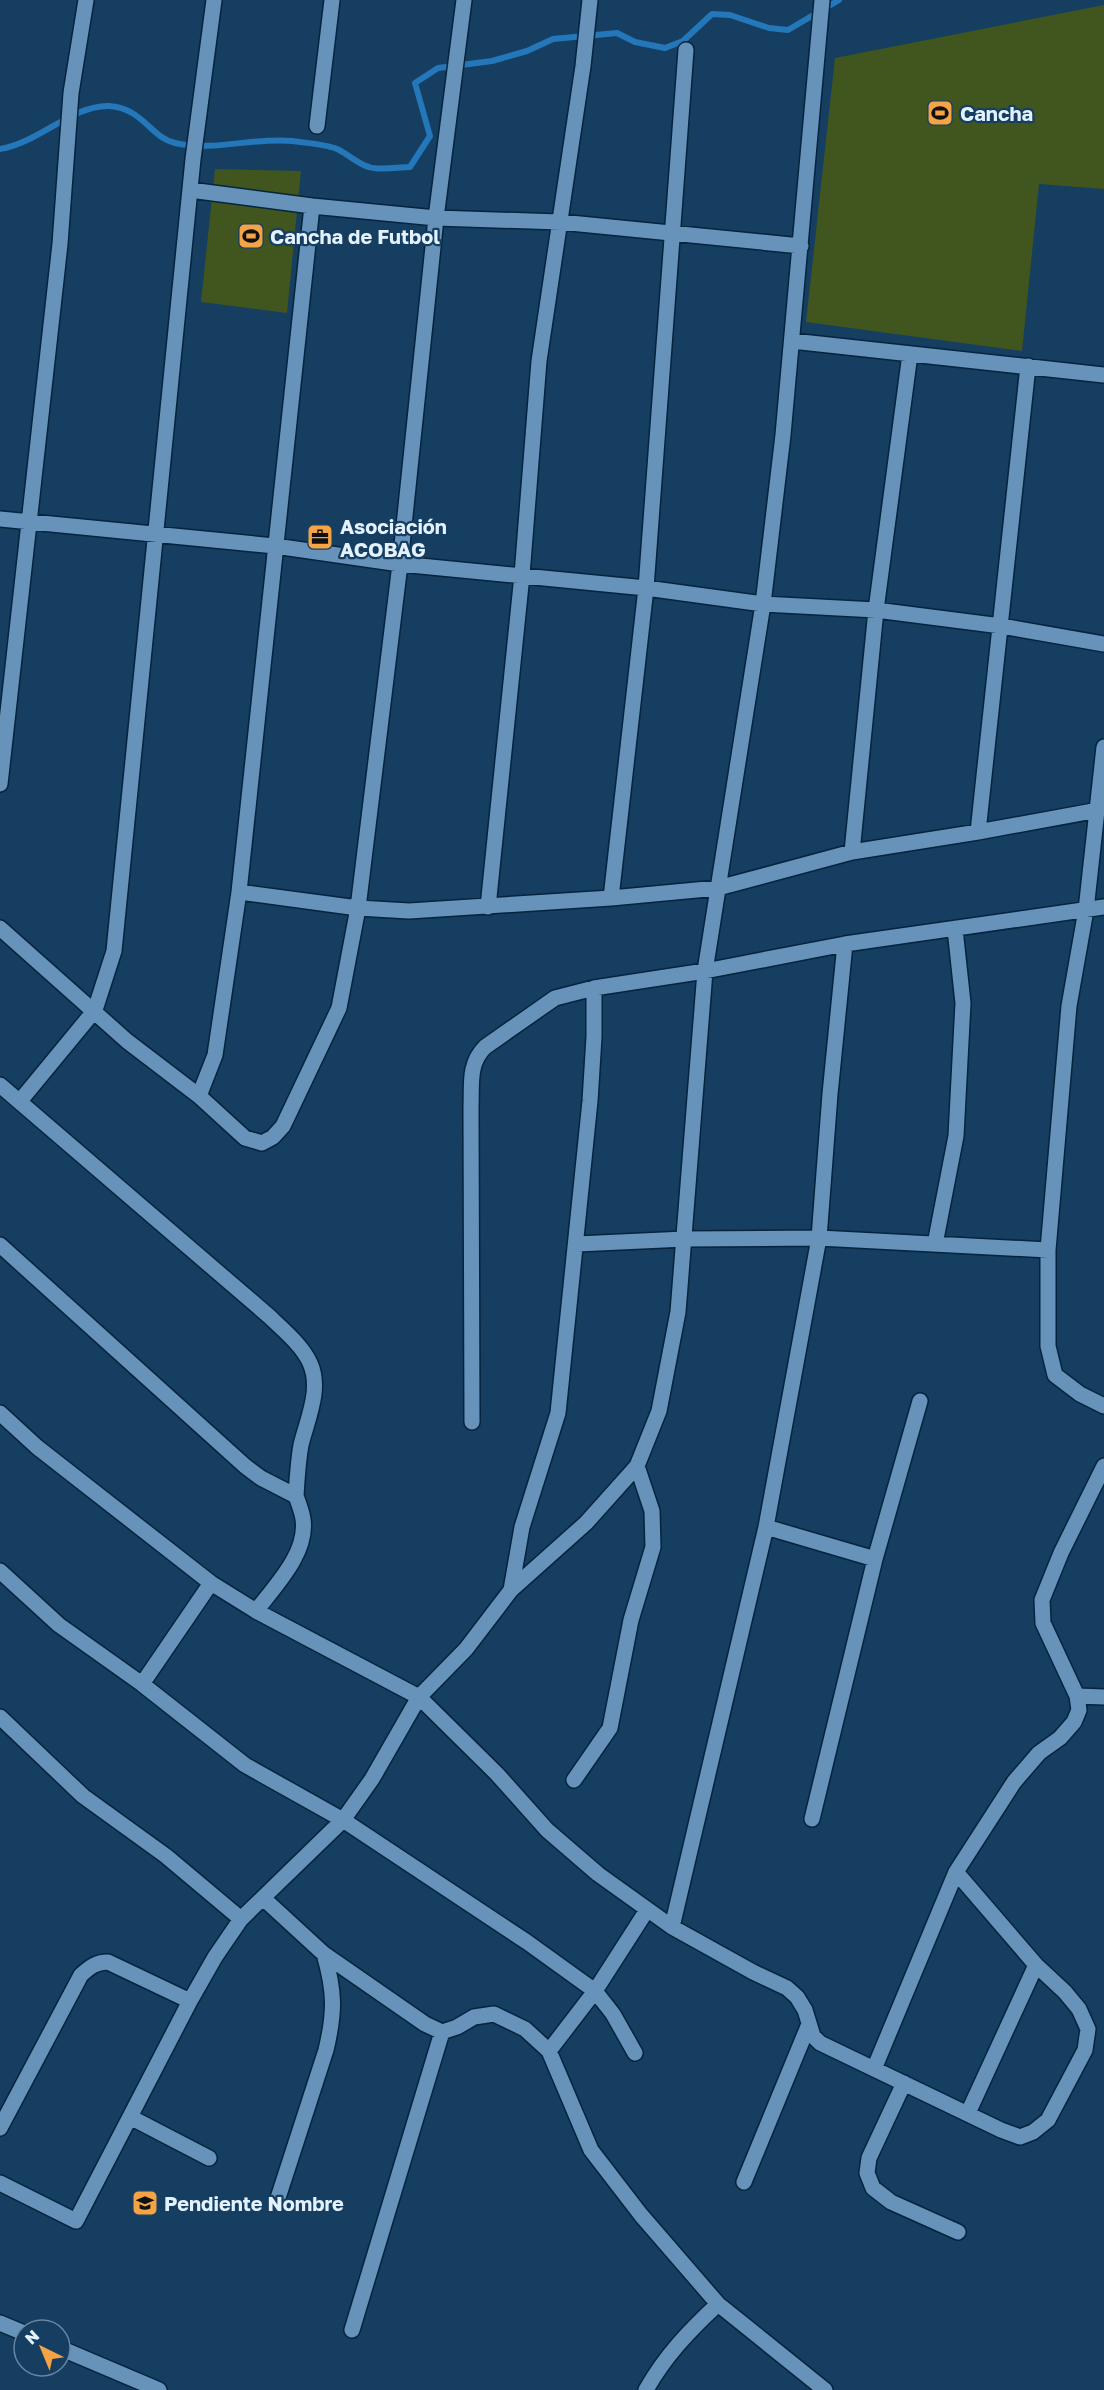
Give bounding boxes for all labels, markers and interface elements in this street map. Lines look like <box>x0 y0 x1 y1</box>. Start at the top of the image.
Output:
sports icon: Cancha <box>925 98 955 128</box>
place label: Cancha <box>960 101 1033 125</box>
sports icon: Cancha de Futbol <box>236 221 266 251</box>
place label: Cancha de Futbol <box>270 224 440 248</box>
place label: Asociación ACOBAG <box>340 514 447 561</box>
office icon: Asociación ACOBAG <box>305 522 335 552</box>
school or university icon: Pendiente Nombre <box>130 2188 160 2218</box>
place label: Pendiente Nombre <box>164 2191 344 2215</box>
north arrow <box>12 2318 72 2378</box>
text: N <box>20 2326 43 2348</box>

